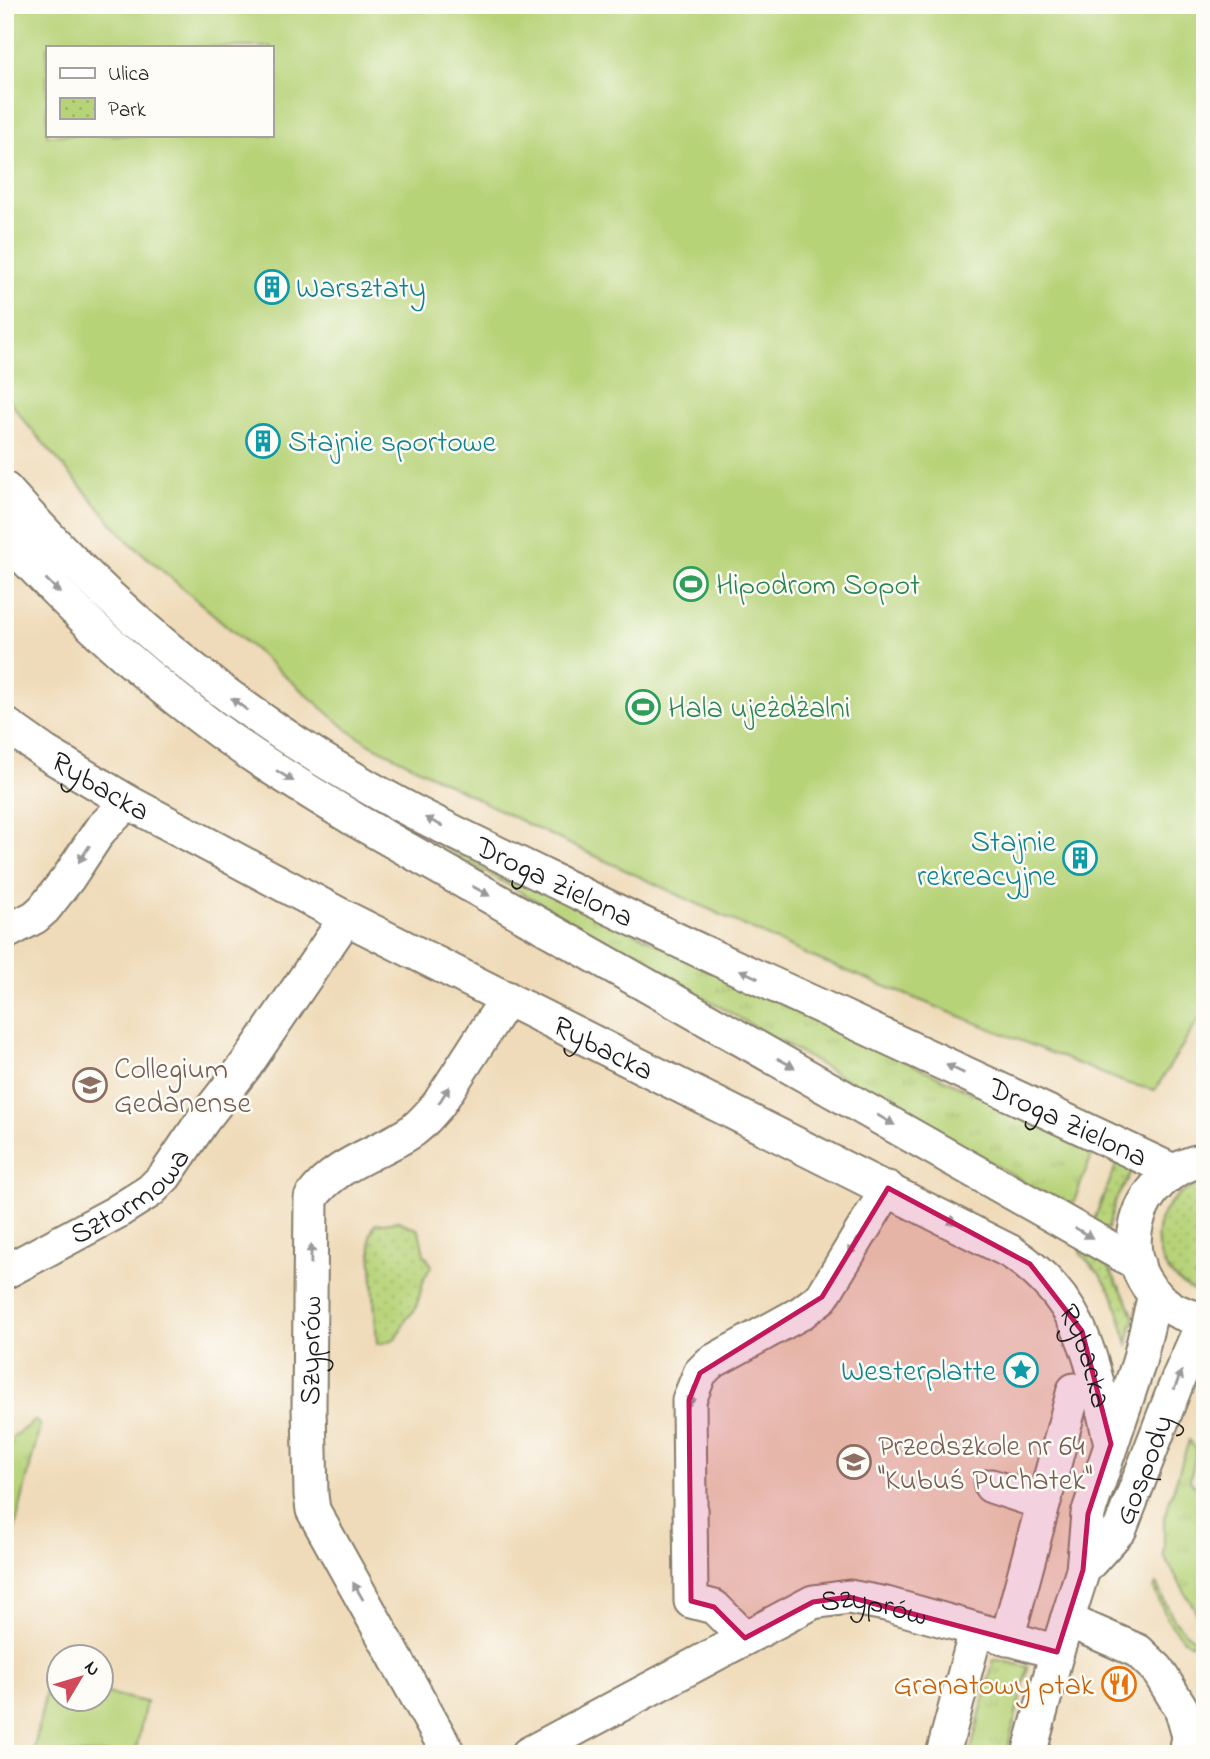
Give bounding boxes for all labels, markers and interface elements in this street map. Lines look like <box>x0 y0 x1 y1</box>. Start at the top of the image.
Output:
legend <box>46 46 273 136</box>
text: Ulica <box>108 60 149 90</box>
text: Park <box>108 96 147 126</box>
building icon: Warsztaty <box>253 268 291 306</box>
place label: Warsztaty <box>296 268 426 312</box>
building icon: Stajnie sportowe <box>244 422 282 460</box>
place label: Stajnie sportowe <box>288 422 497 466</box>
sports icon: Hipodrom Sopot <box>672 565 710 603</box>
place label: Hipodrom Sopot <box>716 565 920 609</box>
one-way arrow <box>44 577 61 594</box>
sports icon: Hala ujeżdżalni <box>624 688 662 726</box>
place label: Hala ujeżdżalni <box>668 688 850 732</box>
one-way arrow <box>230 698 248 712</box>
street label: Rybacka <box>42 742 157 835</box>
one-way arrow <box>275 770 294 783</box>
one-way arrow <box>424 816 444 827</box>
place label: Stajnie rekreacyjne <box>917 822 1057 900</box>
street label: Droga Zielona <box>466 826 640 941</box>
building icon: Stajnie rekreacyjne <box>1061 839 1099 877</box>
one-way arrow <box>77 845 91 863</box>
one-way arrow <box>471 885 490 897</box>
one-way arrow <box>739 968 759 979</box>
street label: Rybacka <box>544 1006 660 1094</box>
place label: Collegium Gedanense <box>114 1049 252 1127</box>
one-way arrow <box>776 1057 795 1069</box>
one-way arrow <box>945 1063 965 1075</box>
school or university icon: Collegium Gedanense <box>71 1066 109 1104</box>
street label: Droga Zielona <box>979 1068 1154 1181</box>
one-way arrow <box>438 1085 451 1105</box>
one-way arrow <box>877 1114 896 1126</box>
street label: Sztormowa <box>63 1140 203 1258</box>
one-way arrow <box>938 1214 958 1225</box>
one-way arrow <box>1074 1227 1093 1239</box>
one-way arrow <box>847 1238 859 1257</box>
one-way arrow <box>305 1243 317 1265</box>
street label: Szyprów <box>290 1296 335 1405</box>
street label: Rybacka <box>1045 1297 1121 1413</box>
place label: Westerplatte <box>841 1351 997 1395</box>
place icon: Westerplatte <box>1002 1351 1040 1389</box>
one-way arrow <box>1172 1370 1184 1390</box>
one-way arrow <box>686 1385 697 1407</box>
street label: Gospody <box>1105 1409 1187 1532</box>
place label: Przedszkole nr 64 "Kubuś Puchatek" <box>878 1426 1092 1504</box>
school or university icon: Przedszkole nr 64 "Kubuś Puchatek" <box>835 1443 873 1481</box>
street label: Szyprów <box>818 1578 932 1640</box>
one-way arrow <box>352 1582 364 1601</box>
north arrow <box>46 1644 116 1714</box>
text: N <box>77 1656 106 1683</box>
place label: Granatowy ptak <box>893 1665 1095 1709</box>
restaurant icon: Granatowy ptak <box>1100 1665 1138 1703</box>

